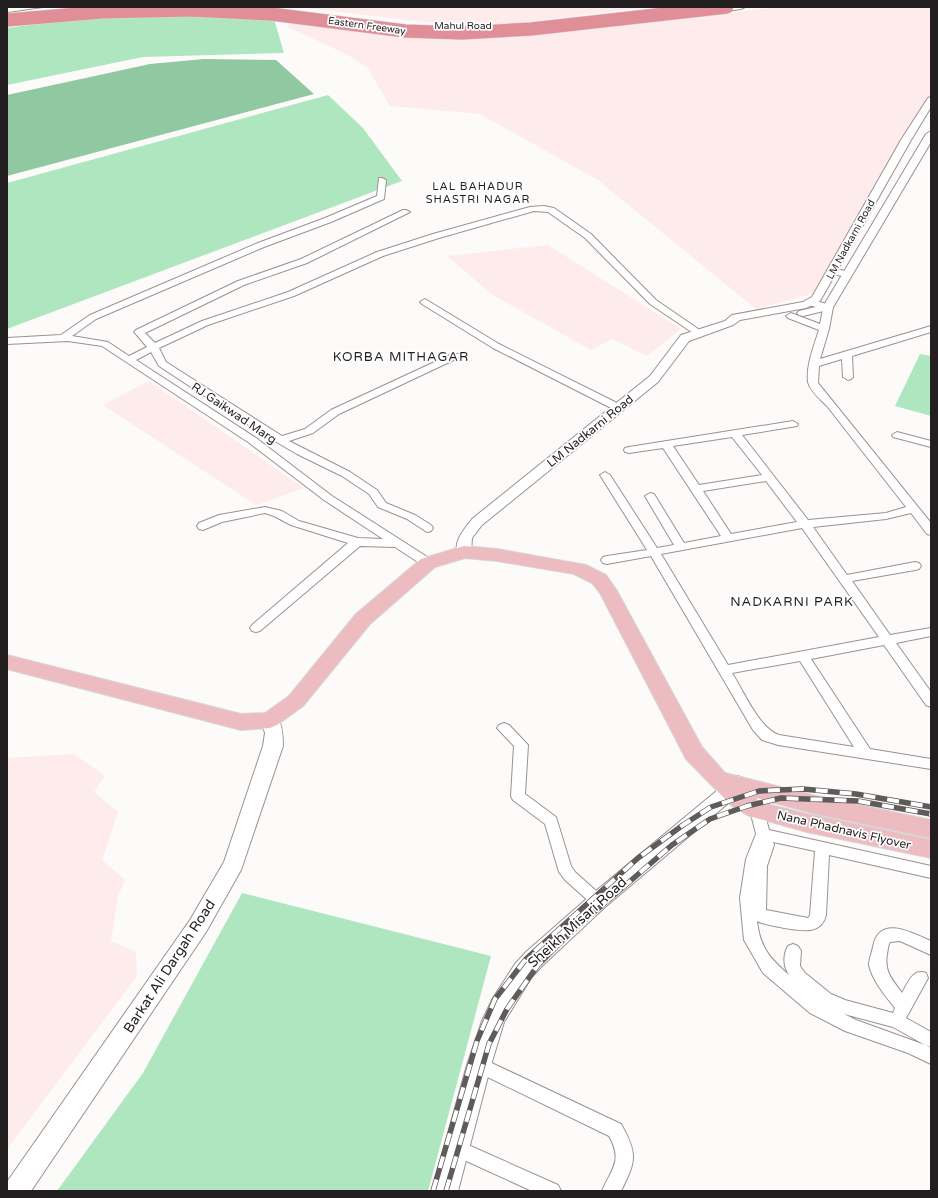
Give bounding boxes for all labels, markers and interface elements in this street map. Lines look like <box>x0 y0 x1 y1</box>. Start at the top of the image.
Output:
street label: Eastern Freeway <box>327 15 407 37</box>
street label: Mahul Road <box>434 20 492 32</box>
district label: LAL BAHADUR SHASTRI NAGAR <box>426 180 530 206</box>
street label: LM Nadkarni Road <box>824 198 878 281</box>
district label: KORBA MITHAGAR <box>333 349 469 365</box>
street label: RJ Gaikwad Marg <box>189 379 279 447</box>
street label: LM Nadkarni Road <box>544 392 636 470</box>
district label: NADKARNI PARK <box>730 594 854 610</box>
street label: Nana Phadnavis Flyover <box>776 808 913 852</box>
street label: Sheikh Misari Road <box>524 873 630 971</box>
street label: Barkat Ali Dargah Road <box>120 896 219 1036</box>

